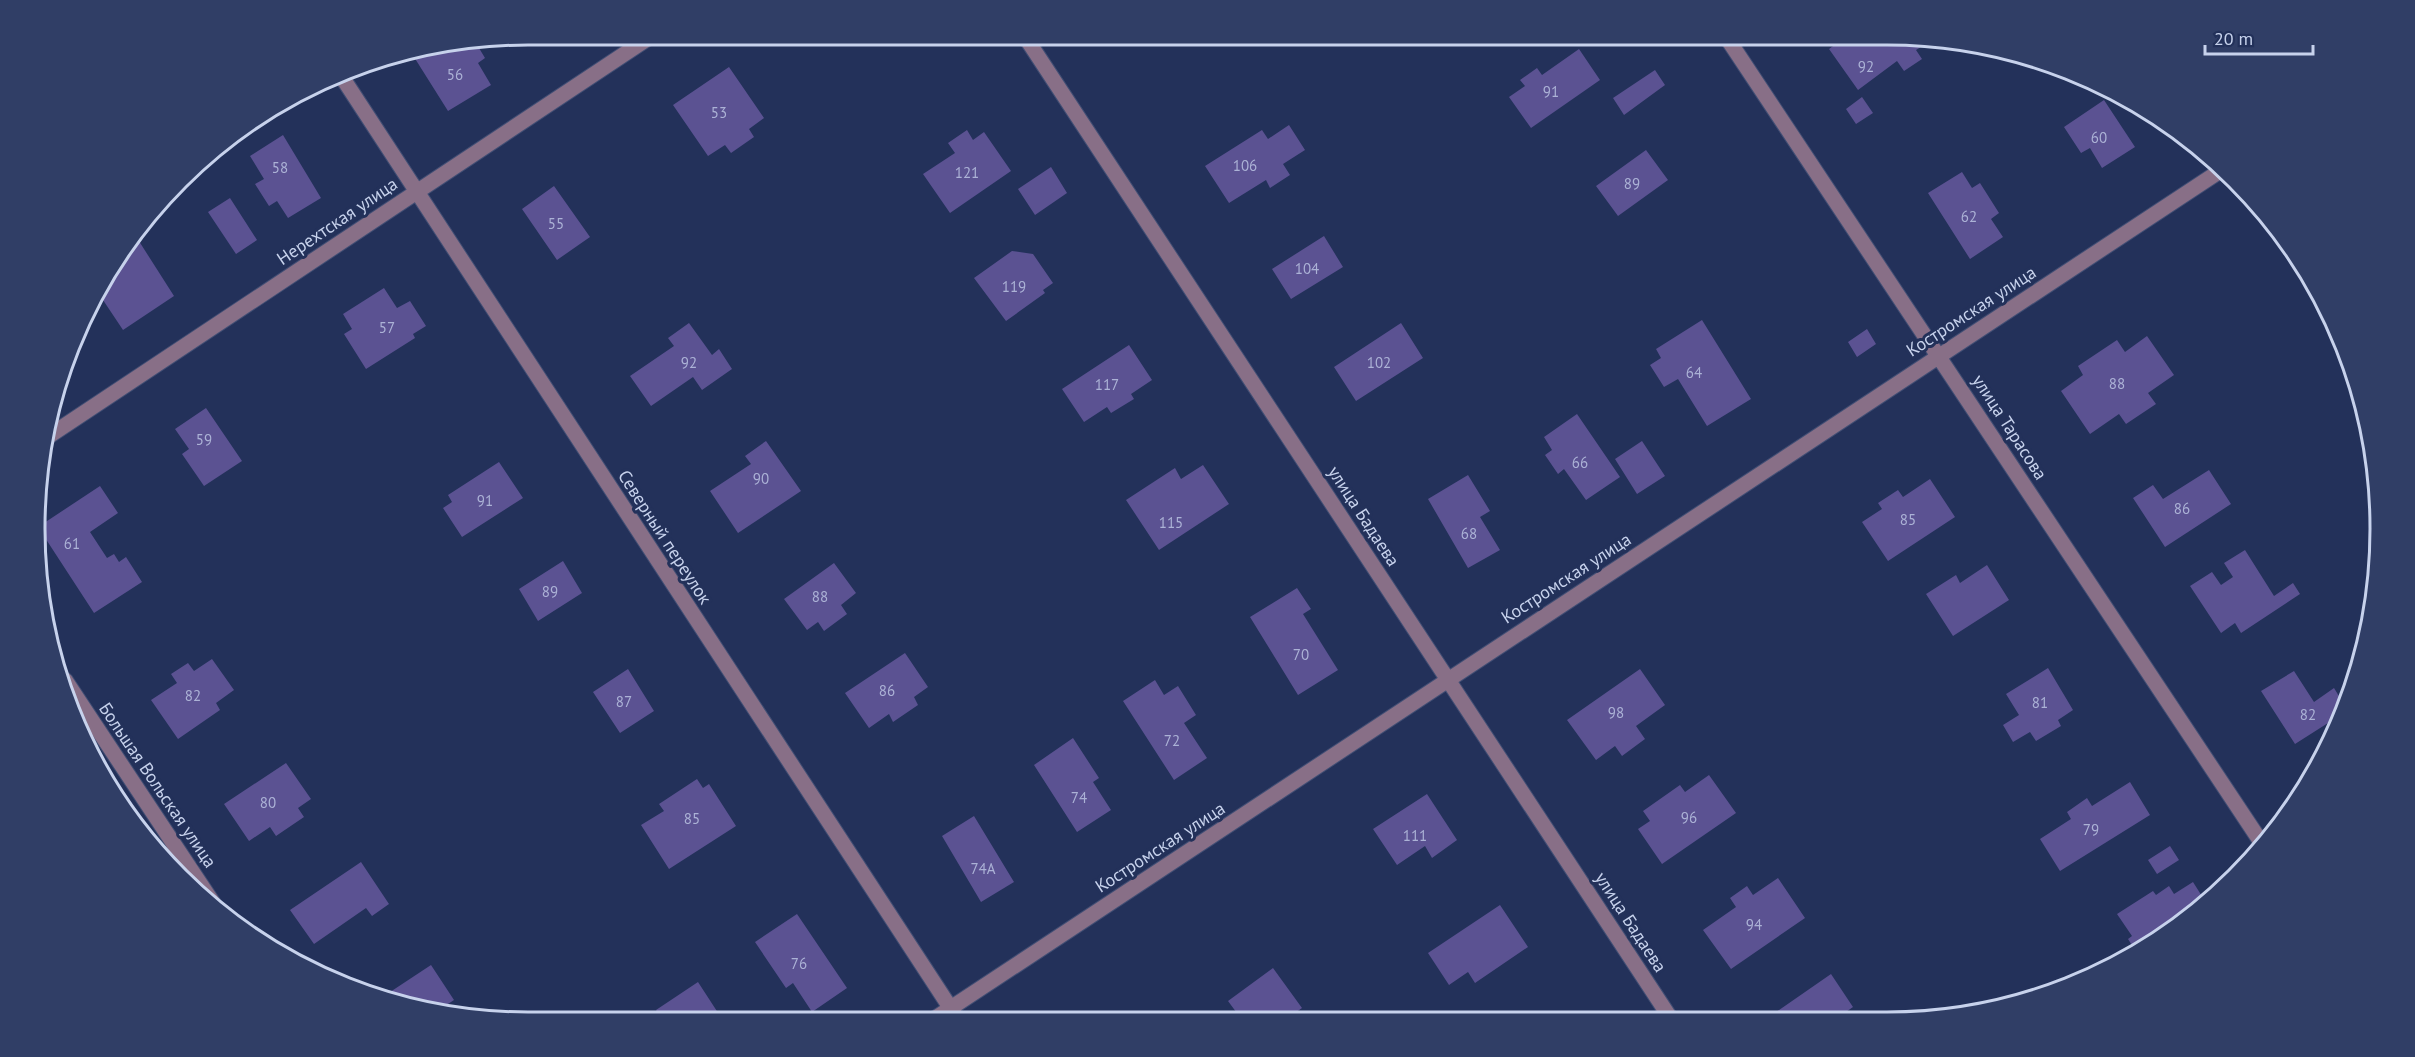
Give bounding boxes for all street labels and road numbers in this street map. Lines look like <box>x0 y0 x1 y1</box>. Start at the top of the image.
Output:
street label: Нерехтская улица <box>272 172 402 270</box>
street label: Костромская улица <box>1902 260 2040 362</box>
street label: улица Тарасова <box>1967 370 2053 484</box>
street label: улица Бадаева <box>1323 461 1405 571</box>
street label: Северный переулок <box>613 465 717 609</box>
street label: Костромская улица <box>1497 527 1635 629</box>
street label: Большая Вольская улица <box>94 698 222 872</box>
street label: Костромская улица <box>1091 796 1229 898</box>
street label: улица Бадаева <box>1590 867 1672 977</box>

